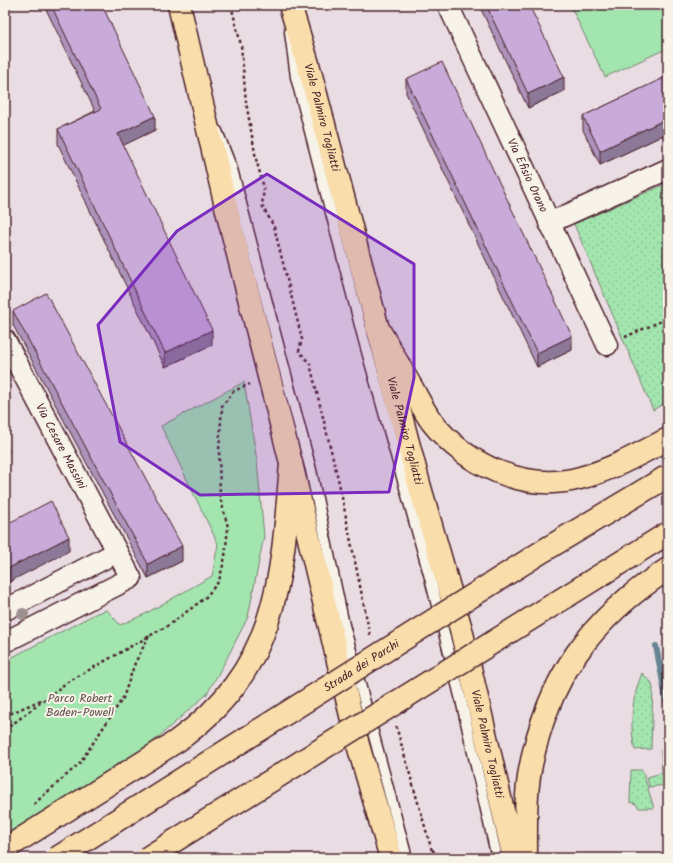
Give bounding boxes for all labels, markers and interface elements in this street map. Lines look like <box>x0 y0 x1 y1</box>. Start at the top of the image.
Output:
street label: Viale Palmiro Togliatti <box>299 61 346 175</box>
street label: Via Efisio Orano <box>502 135 553 216</box>
street label: Viale Palmiro Togliatti <box>382 375 429 488</box>
street label: Via Cesare Massini <box>31 400 92 493</box>
street label: Strada dei Parchi <box>320 634 404 697</box>
street label: Viale Palmiro Togliatti <box>466 688 510 801</box>
park label: Parco Robert Baden-Powell <box>46 689 114 722</box>

